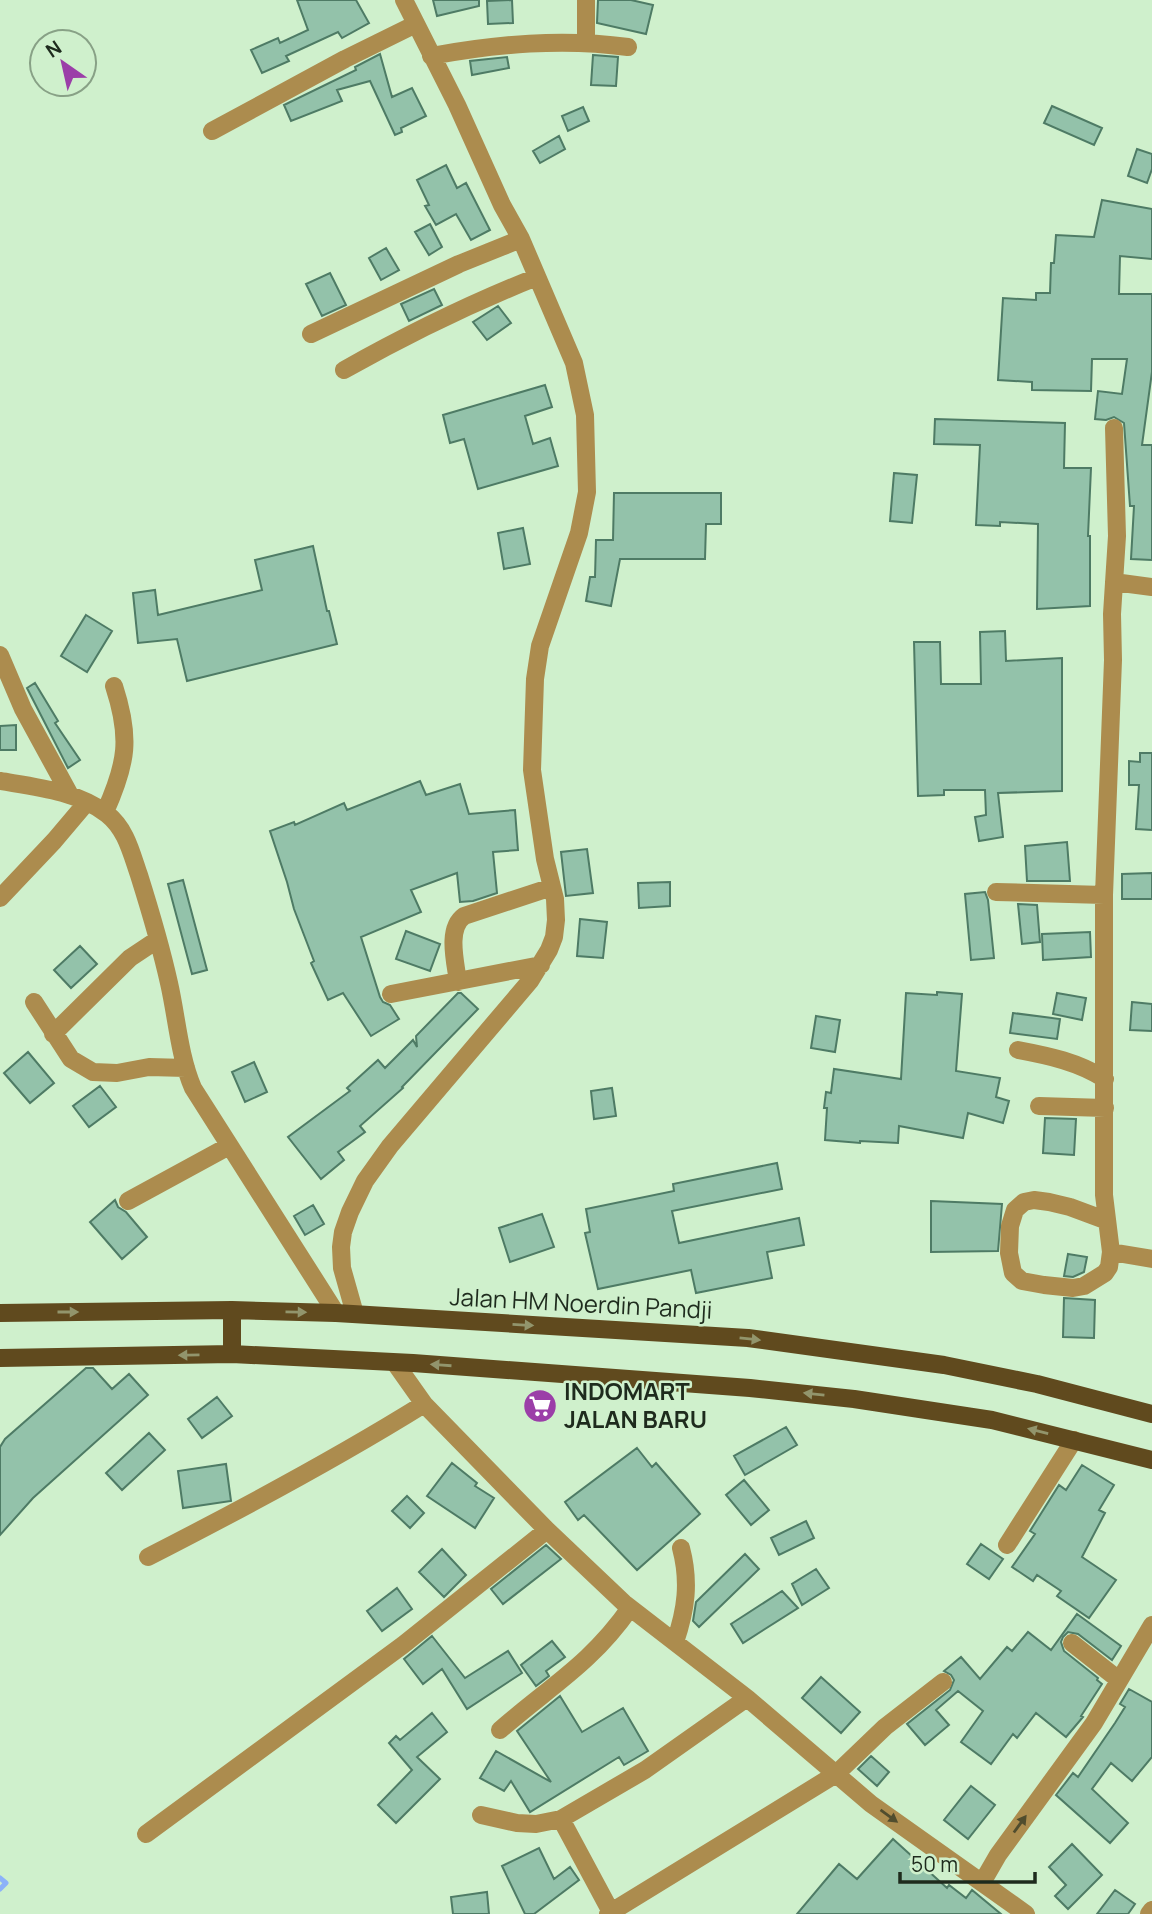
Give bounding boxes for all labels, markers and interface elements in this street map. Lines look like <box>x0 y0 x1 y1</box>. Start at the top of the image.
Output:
north arrow <box>28 28 98 98</box>
text: N <box>41 34 66 64</box>
street label: Jalan HM Noerdin Pandji <box>449 1279 713 1326</box>
one-way arrow <box>57 1306 79 1318</box>
one-way arrow <box>285 1306 307 1318</box>
one-way arrow <box>512 1320 534 1331</box>
one-way arrow <box>739 1333 761 1344</box>
one-way arrow <box>178 1349 200 1360</box>
one-way arrow <box>430 1359 452 1370</box>
place label: INDOMART JALAN BARU <box>564 1374 707 1435</box>
supermarket icon: INDOMART JALAN BARU <box>521 1387 559 1425</box>
one-way arrow <box>803 1389 825 1400</box>
one-way arrow <box>1027 1425 1049 1436</box>
one-way arrow <box>880 1809 898 1823</box>
one-way arrow <box>1013 1815 1027 1833</box>
scale bar <box>900 1840 1035 1884</box>
text: 50 m <box>911 1850 958 1878</box>

